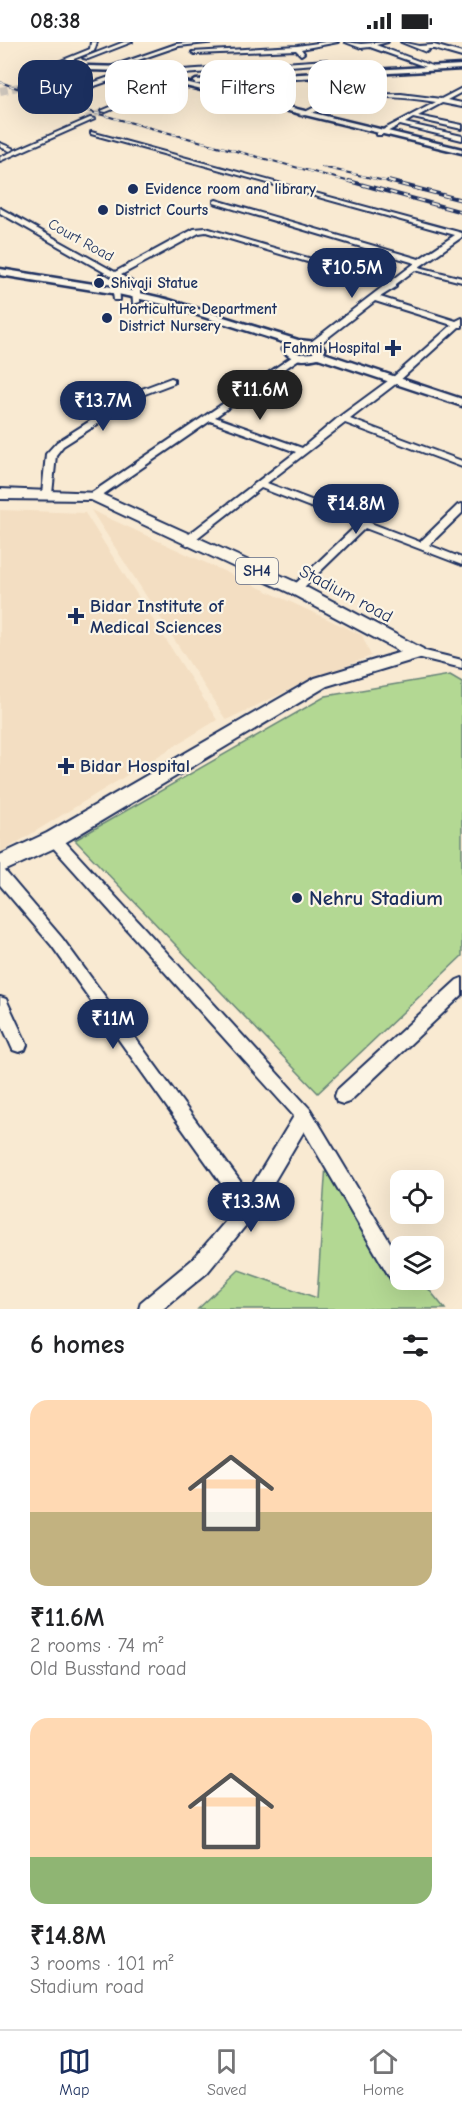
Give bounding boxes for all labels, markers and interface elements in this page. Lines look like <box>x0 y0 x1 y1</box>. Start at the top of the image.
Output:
text: 08:38 <box>30 8 81 34</box>
chip: Buy <box>18 60 93 114</box>
chip: Rent <box>105 60 188 114</box>
chip: Filters <box>200 60 296 114</box>
chip: New <box>308 60 387 114</box>
place label: Evidence room and library <box>145 180 316 198</box>
marker: Evidence room and library <box>126 182 140 196</box>
place label: District Courts <box>115 201 208 219</box>
marker: District Courts <box>96 203 110 217</box>
street label: Court Road <box>45 215 117 265</box>
pin: ₹10.5M <box>303 248 401 299</box>
text: ₹10.5M <box>321 256 383 279</box>
place label: Shivaji Statue <box>111 274 198 292</box>
marker: Shivaji Statue <box>92 276 106 290</box>
place label: Horticulture Department District Nursery <box>119 300 278 335</box>
marker: Horticulture Department District Nursery <box>100 311 114 325</box>
place label: Fahmi Hospital <box>283 339 380 357</box>
marker: Fahmi Hospital <box>384 339 402 357</box>
pin: ₹11.6M <box>211 370 309 421</box>
text: ₹11.6M <box>231 378 289 401</box>
pin: ₹13.7M <box>54 381 152 432</box>
text: ₹13.7M <box>74 389 132 412</box>
pin: ₹14.8M <box>307 484 405 535</box>
text: ₹14.8M <box>327 492 385 515</box>
road number: SH4 <box>236 558 278 584</box>
street label: Stadium road <box>296 561 396 627</box>
place label: Bidar Institute of Medical Sciences <box>90 596 225 638</box>
marker: Bidar Institute of Medical Sciences <box>67 607 85 625</box>
place label: Bidar Hospital <box>80 756 190 777</box>
marker: Bidar Hospital <box>57 757 75 775</box>
place label: Nehru Stadium <box>309 886 443 910</box>
marker: Nehru Stadium <box>290 891 304 905</box>
pin: ₹11M <box>77 999 149 1050</box>
text: ₹11M <box>91 1007 135 1030</box>
map controls <box>390 1170 444 1290</box>
button: locate <box>390 1170 444 1224</box>
pin: ₹13.3M <box>202 1182 300 1233</box>
text: ₹13.3M <box>222 1190 280 1213</box>
button: layers <box>390 1236 444 1290</box>
icon: filters <box>399 1329 432 1362</box>
text: 6 homes <box>30 1330 125 1360</box>
icon: home <box>177 1439 285 1547</box>
text: ₹11.6M <box>30 1603 105 1633</box>
text: 2 rooms · 74 m² <box>30 1634 163 1657</box>
text: Old Busstand road <box>30 1657 187 1680</box>
icon: home <box>177 1757 285 1865</box>
text: ₹14.8M <box>30 1921 106 1951</box>
text: 3 rooms · 101 m² <box>30 1952 174 1975</box>
text: Stadium road <box>30 1975 144 1998</box>
tab: Map <box>58 2045 91 2099</box>
tab: Saved <box>207 2045 247 2099</box>
tab: Home <box>363 2045 404 2099</box>

